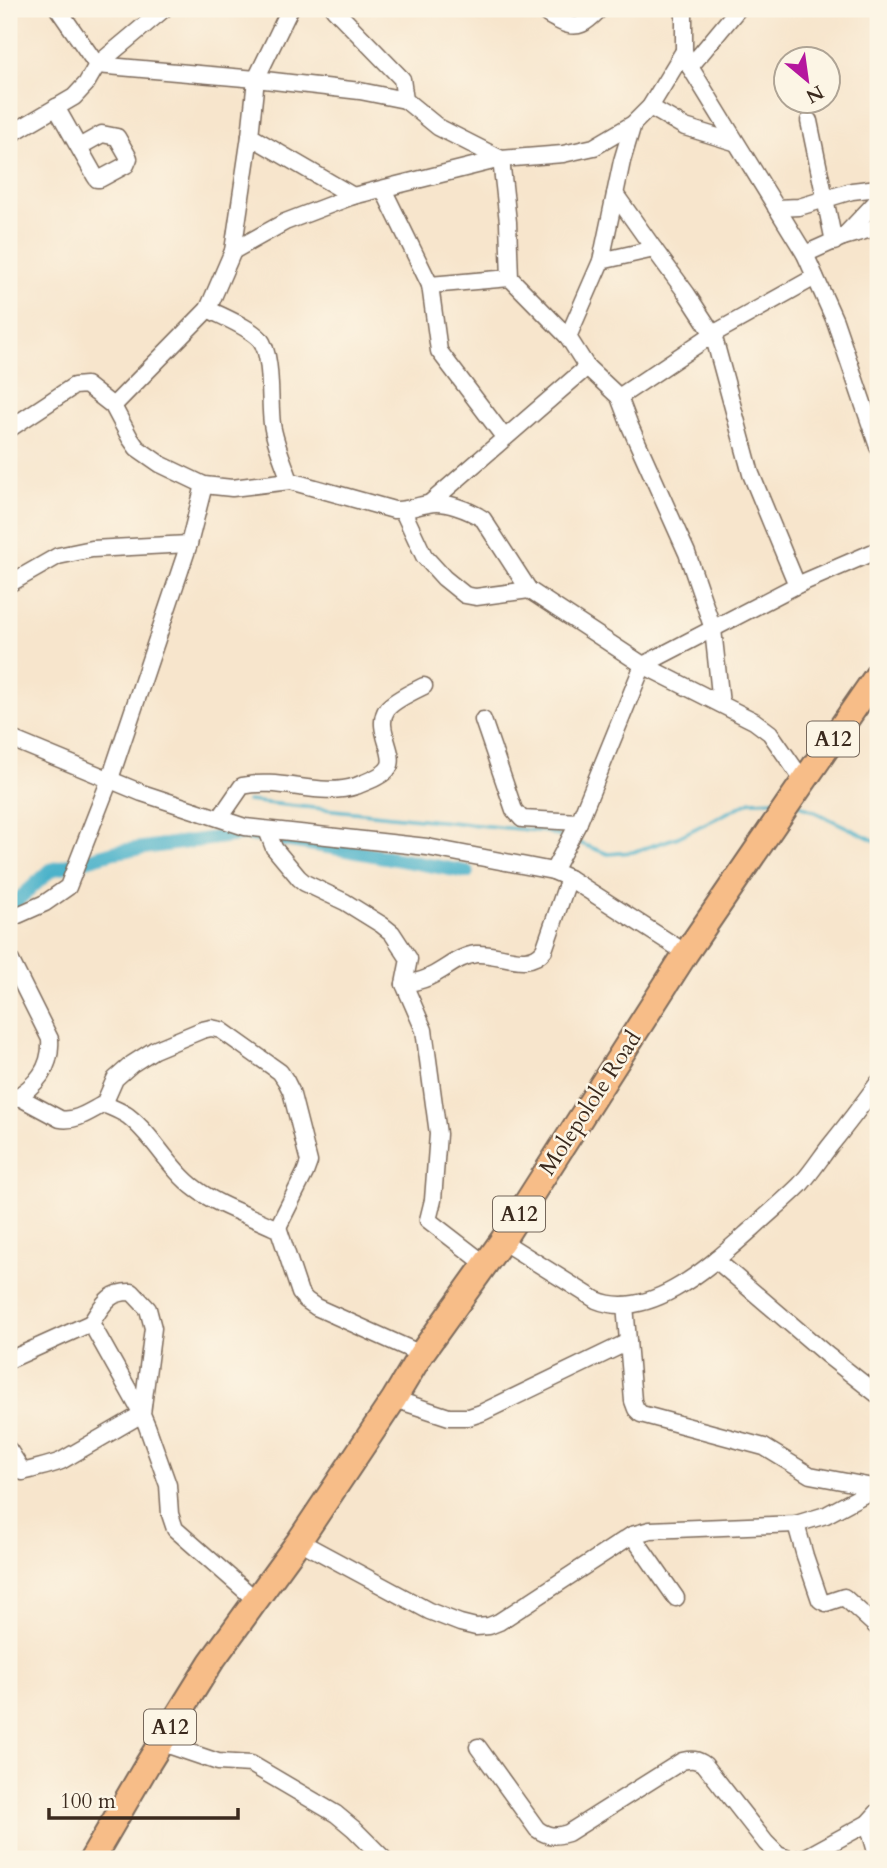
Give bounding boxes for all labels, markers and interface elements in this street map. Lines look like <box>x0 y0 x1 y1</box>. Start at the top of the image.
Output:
north arrow <box>772 46 842 116</box>
text: N <box>801 79 828 110</box>
road number: A12 <box>807 722 859 756</box>
street label: Molepolole Road <box>532 1024 649 1181</box>
road number: A12 <box>493 1196 545 1232</box>
road number: A12 <box>144 1710 196 1744</box>
scale bar <box>49 1777 238 1821</box>
text: 100 m <box>60 1787 116 1816</box>

